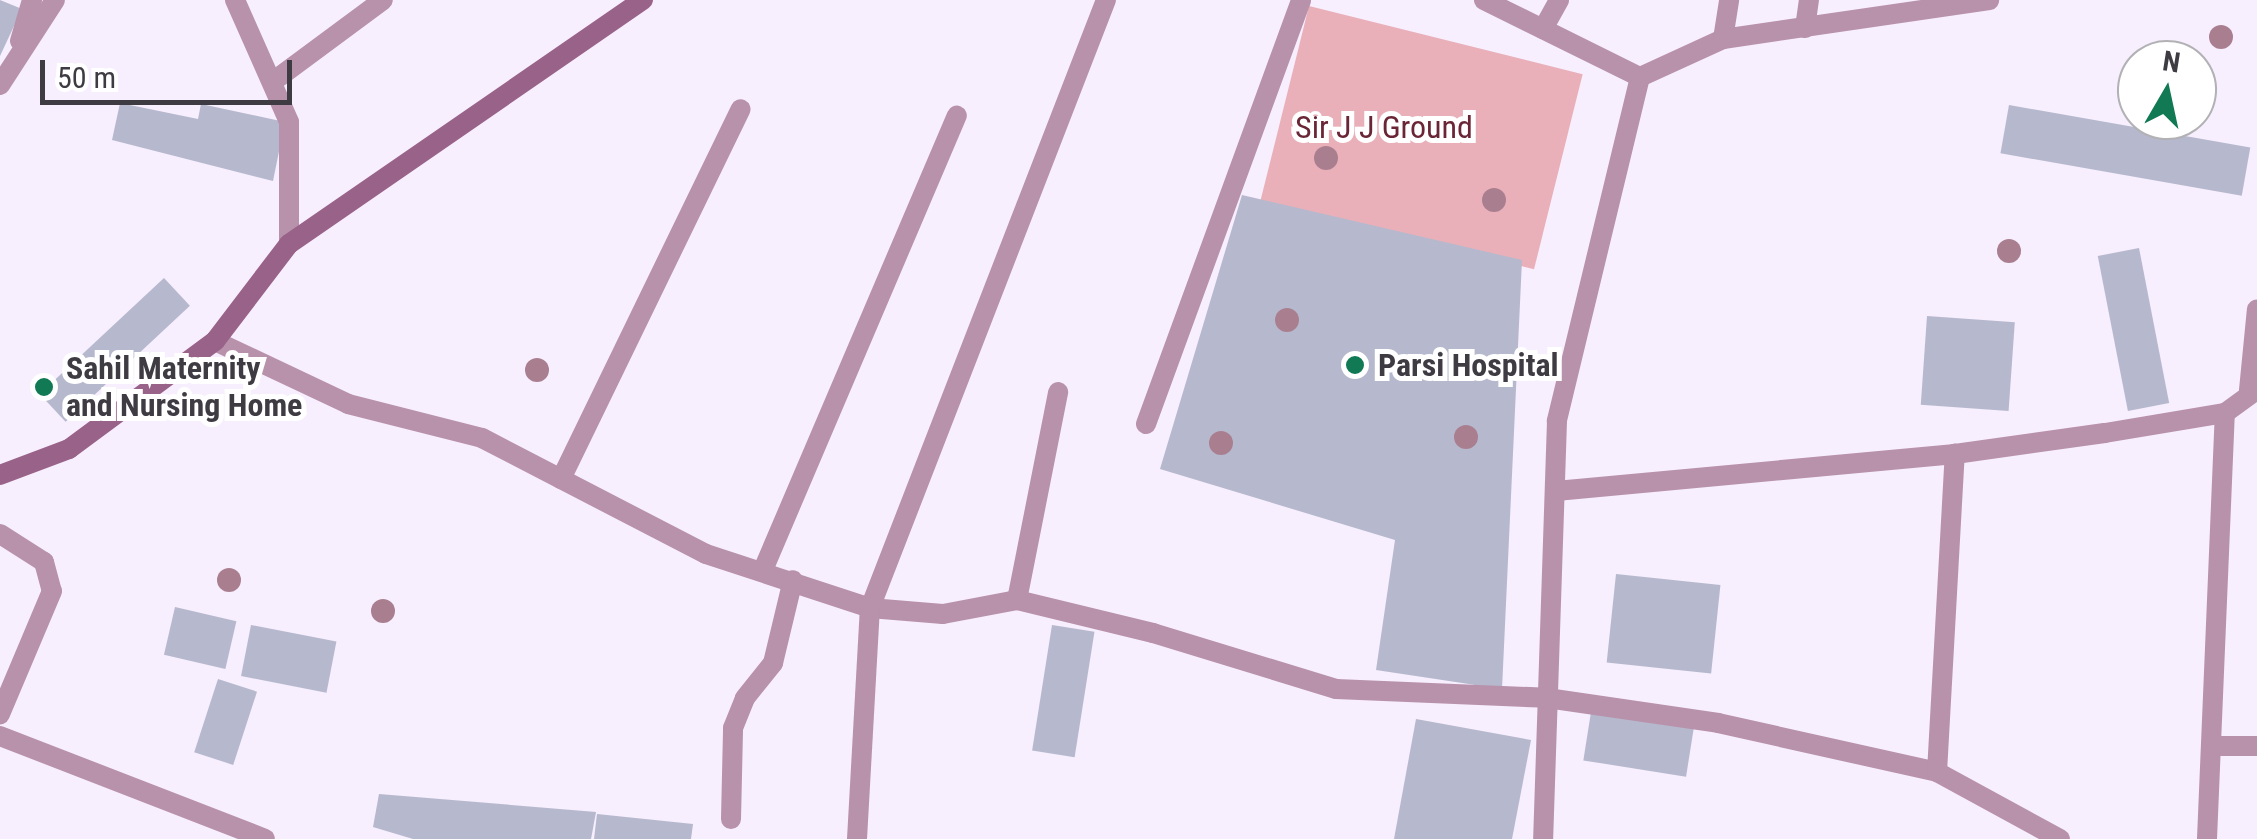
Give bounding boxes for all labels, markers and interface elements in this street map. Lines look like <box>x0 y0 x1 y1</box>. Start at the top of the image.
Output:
scale bar <box>45 40 298 102</box>
north arrow <box>2117 40 2217 140</box>
text: N <box>2160 44 2183 79</box>
text: 50 m <box>57 60 116 95</box>
park label: Sir J J Ground <box>1295 108 1473 146</box>
place label: Parsi Hospital <box>1378 346 1559 384</box>
place label: Sahil Maternity and Nursing Home <box>66 350 302 425</box>
marker: Parsi Hospital <box>1342 352 1368 378</box>
marker: Sahil Maternity and Nursing Home <box>31 374 57 400</box>

